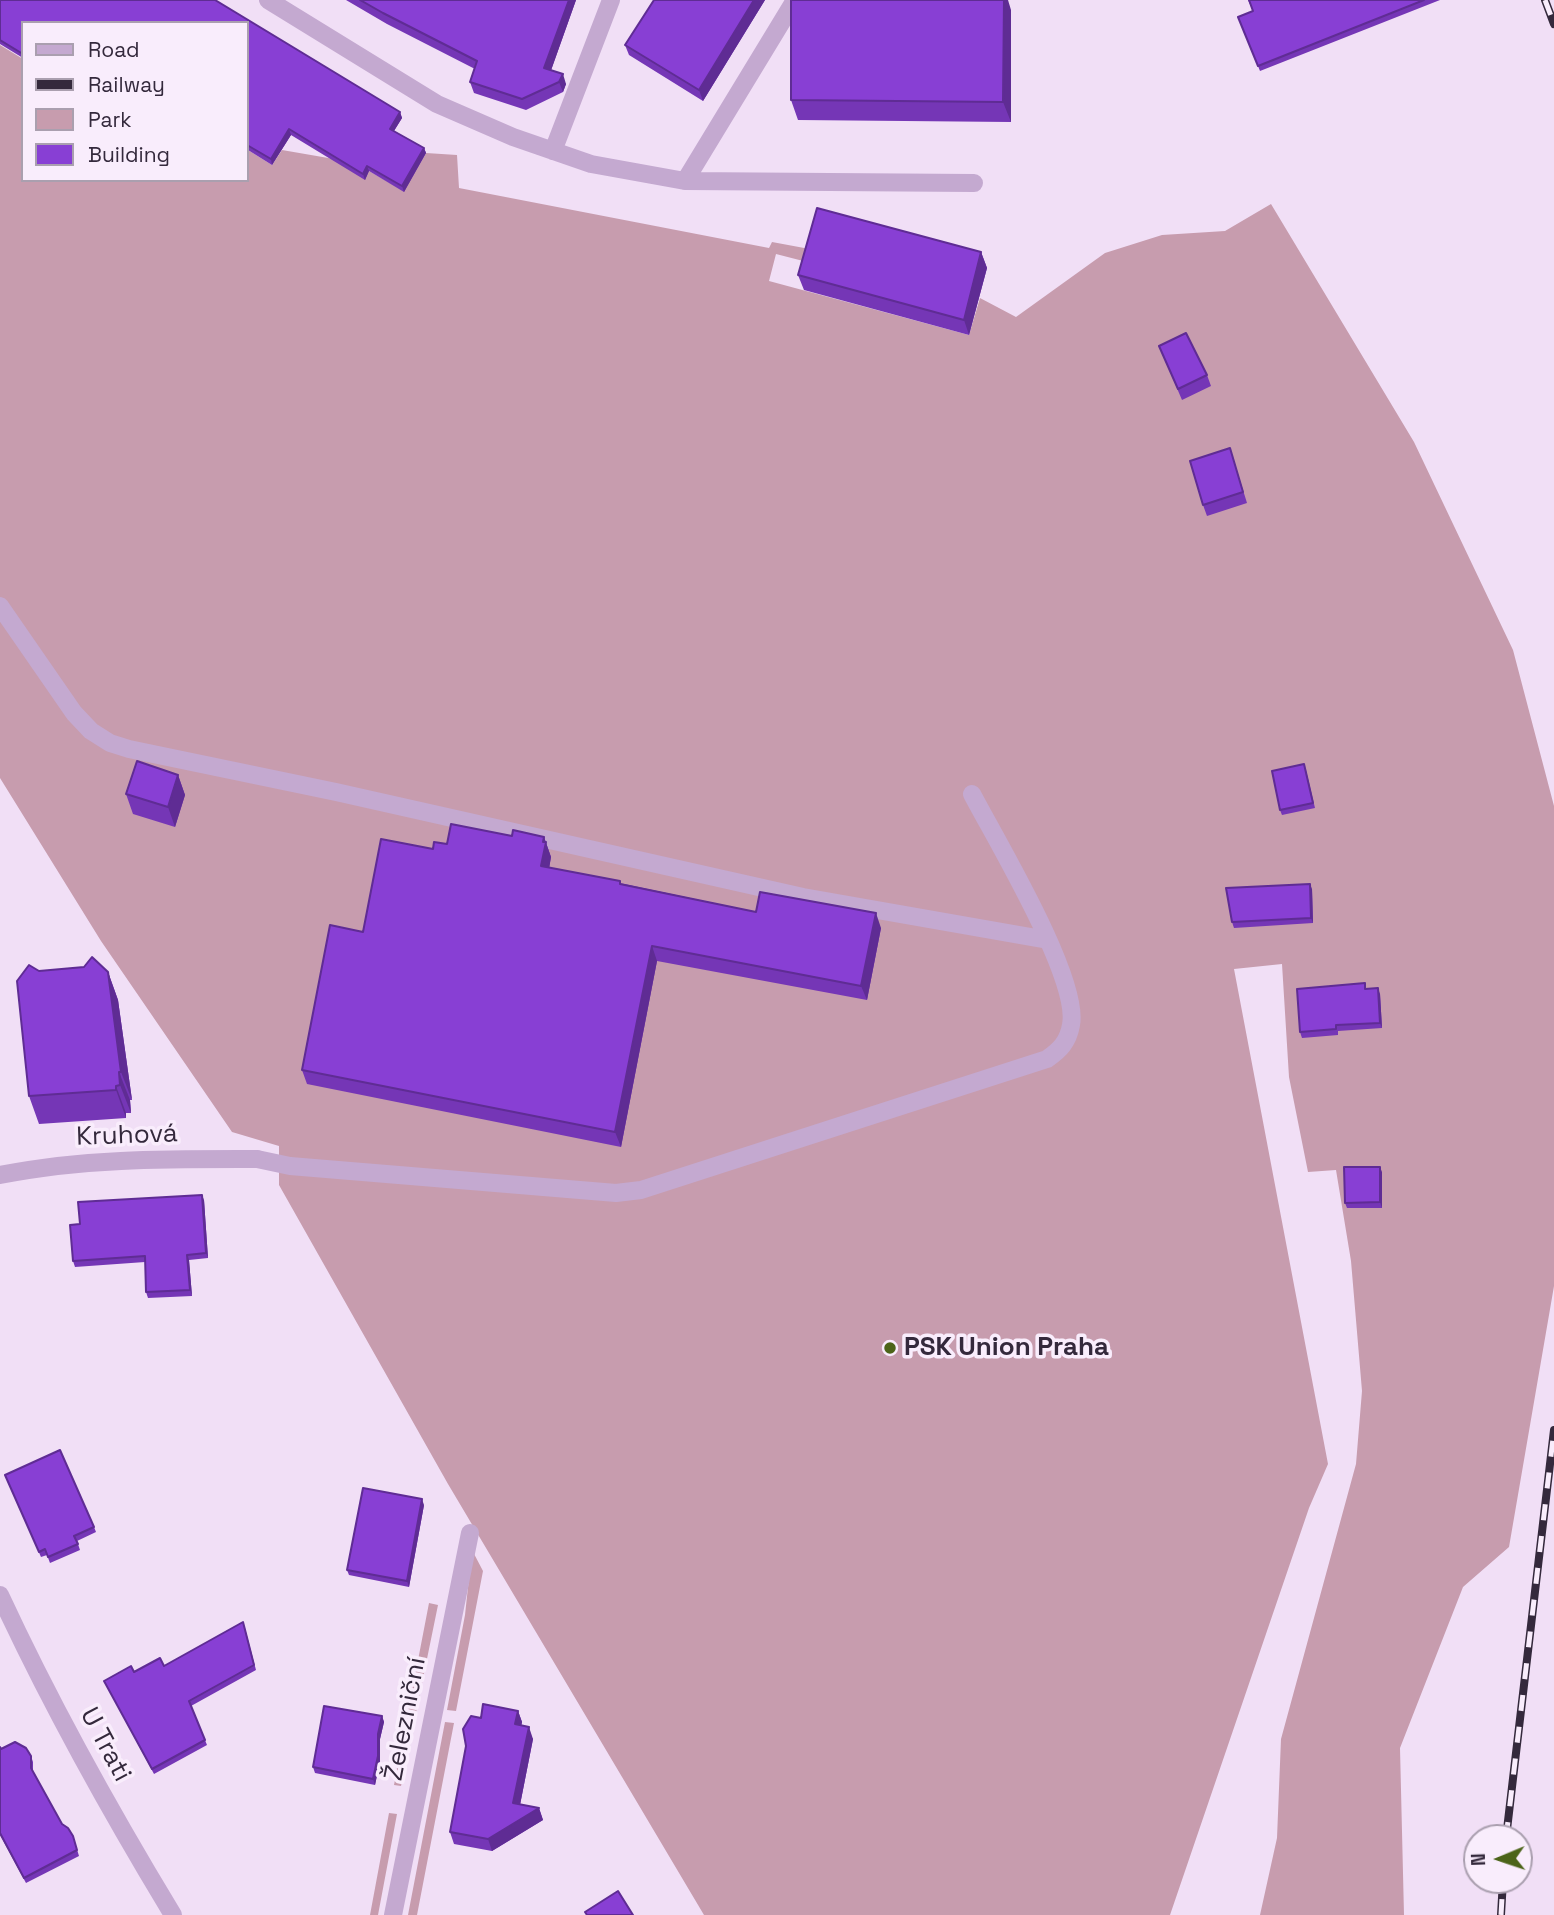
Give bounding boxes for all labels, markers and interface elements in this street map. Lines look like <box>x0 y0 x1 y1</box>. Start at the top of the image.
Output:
legend <box>21 21 248 182</box>
text: Road <box>88 36 140 63</box>
text: Railway <box>88 71 165 98</box>
text: Park <box>88 106 132 133</box>
text: Building <box>88 141 170 168</box>
street label: Kruhová <box>76 1119 178 1153</box>
place label: PSK Union Praha <box>904 1332 1109 1364</box>
marker: PSK Union Praha <box>882 1340 898 1356</box>
street label: Železniční <box>379 1655 433 1783</box>
street label: U Trati <box>73 1703 137 1787</box>
north arrow <box>1463 1824 1533 1894</box>
text: N <box>1466 1853 1491 1866</box>

